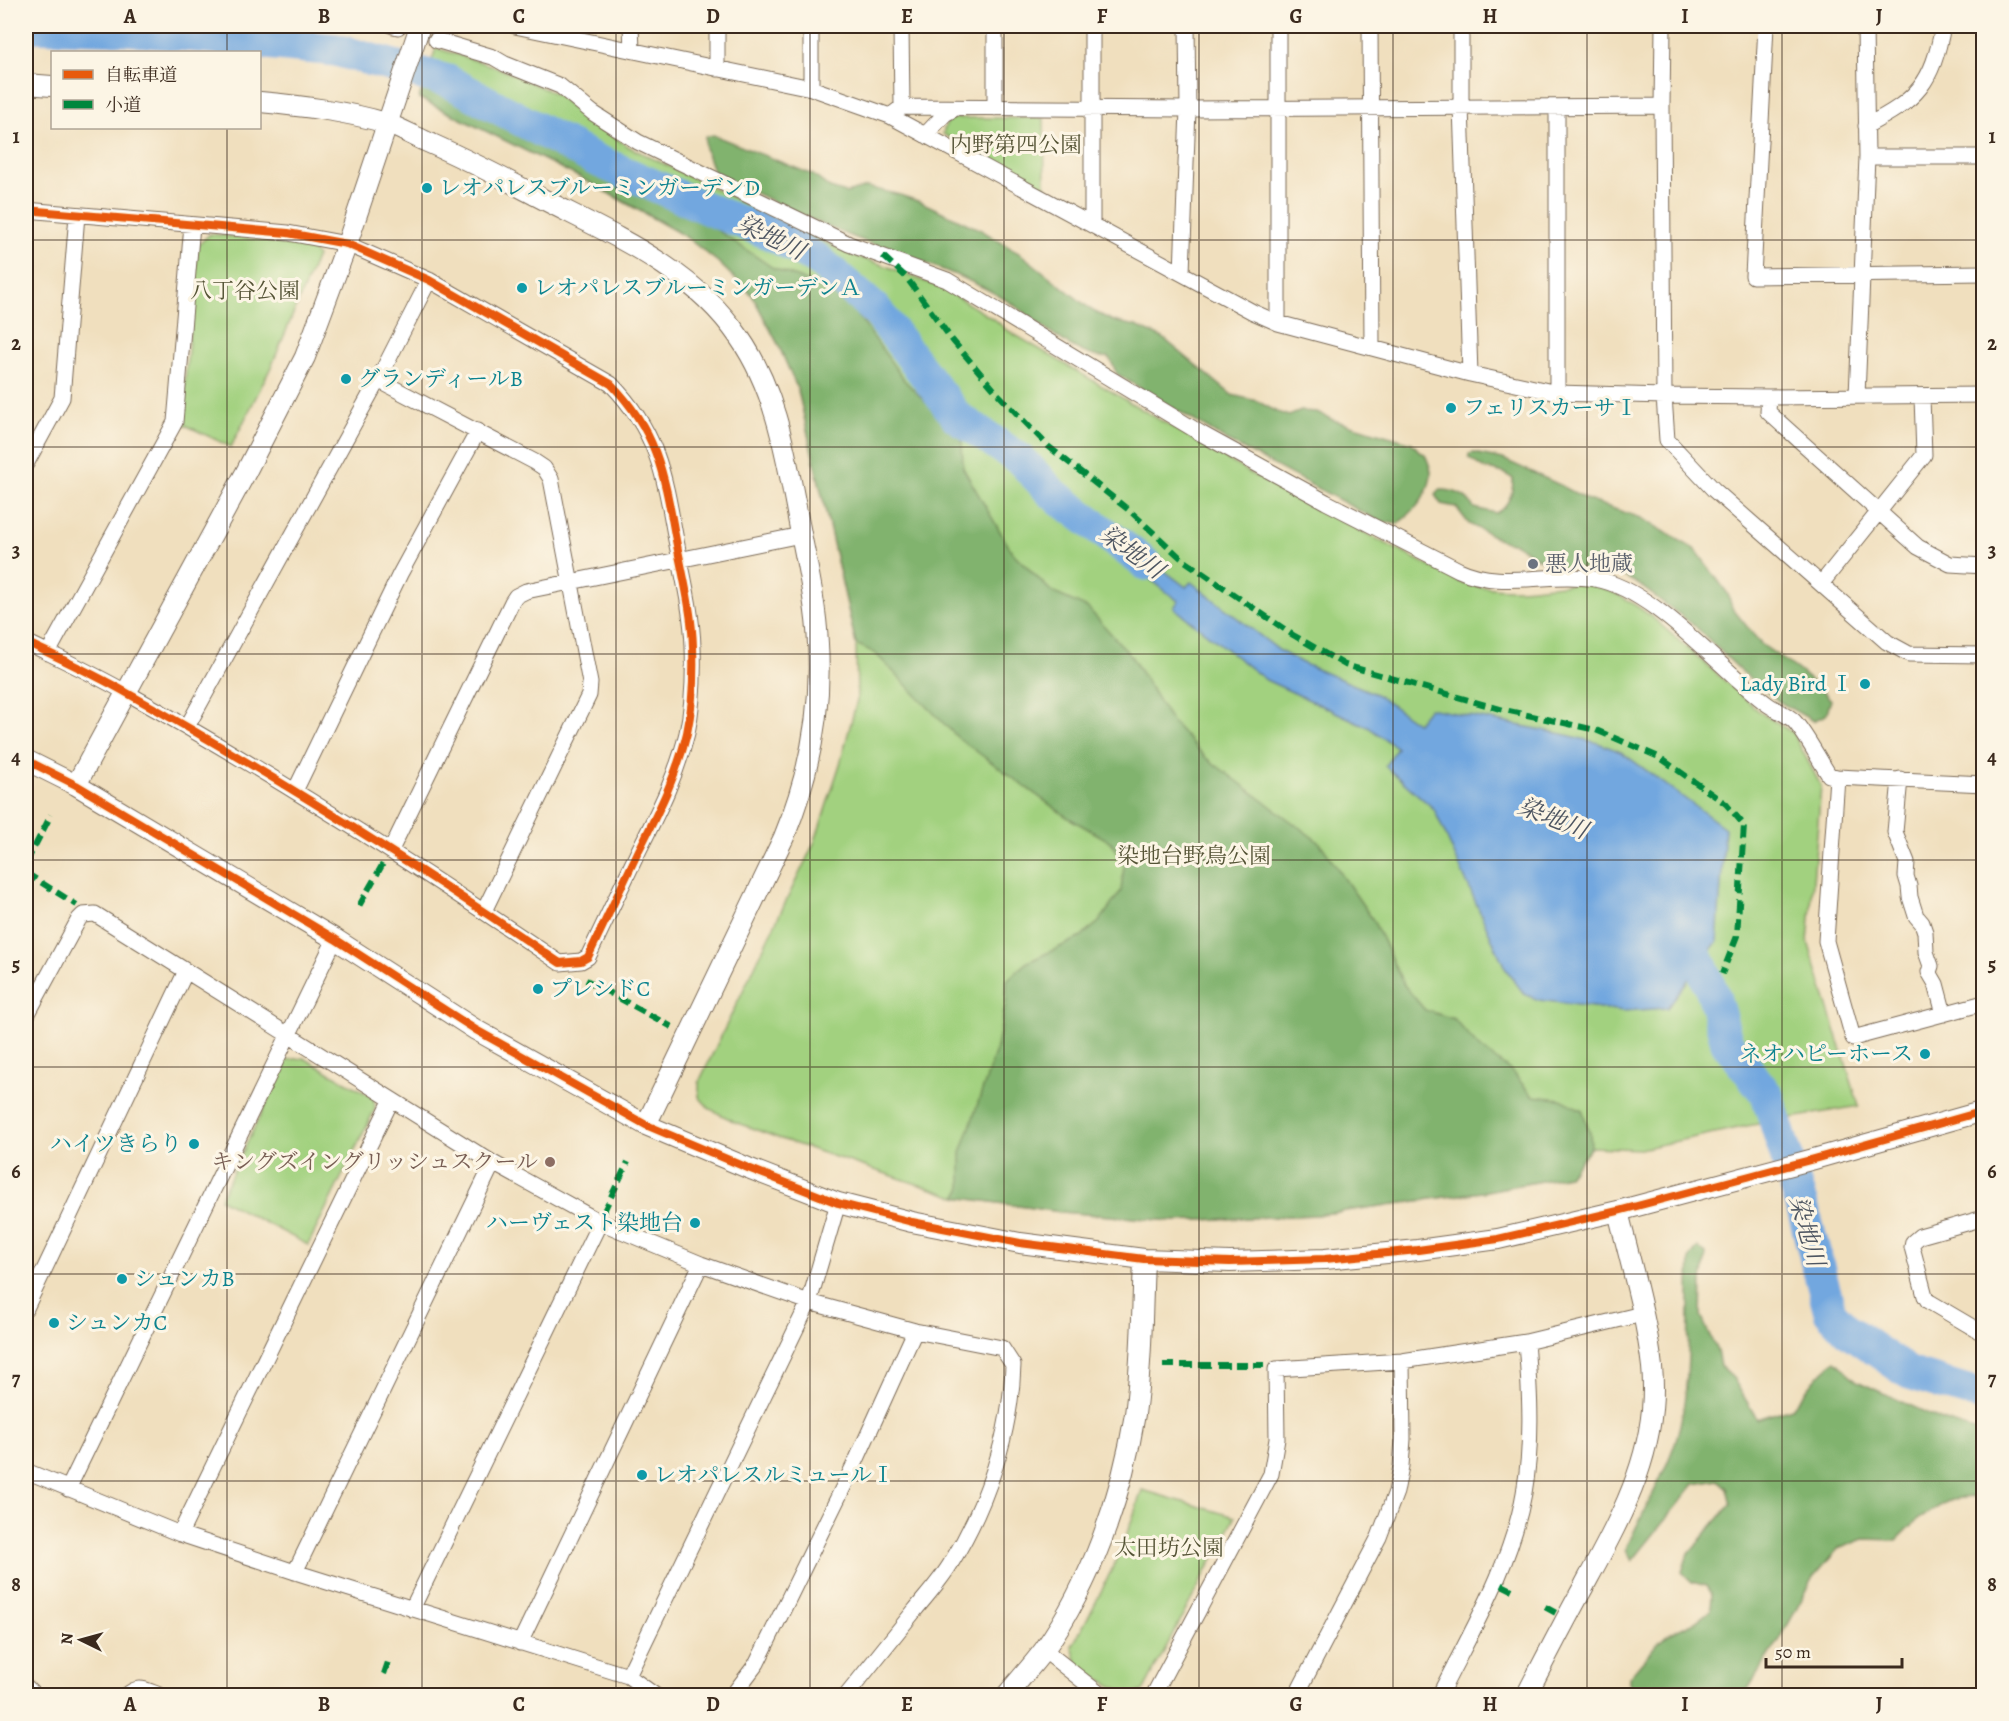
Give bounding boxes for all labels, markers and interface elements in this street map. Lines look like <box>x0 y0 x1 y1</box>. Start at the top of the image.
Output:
text: A <box>123 3 137 30</box>
text: B <box>318 3 330 30</box>
text: C <box>513 3 525 30</box>
text: D <box>706 3 720 30</box>
text: E <box>901 3 913 30</box>
text: F <box>1097 3 1108 30</box>
text: G <box>1289 3 1303 30</box>
text: H <box>1483 3 1498 30</box>
text: I <box>1681 3 1689 30</box>
text: J <box>1876 3 1883 30</box>
legend <box>51 51 261 129</box>
text: 自転車道 <box>105 63 177 87</box>
text: 小道 <box>105 93 141 117</box>
text: 1 <box>12 123 20 150</box>
text: 1 <box>1988 123 1996 150</box>
park label: 内野第四公園 <box>950 130 1082 160</box>
place label: レオパレスブルーミンガーデンD <box>439 173 760 203</box>
marker: レオパレスブルーミンガーデンD <box>420 181 434 195</box>
water label: 染地川 <box>732 207 813 268</box>
place label: レオパレスブルーミンガーデンＡ <box>534 273 862 303</box>
park label: 八丁谷公園 <box>190 276 300 306</box>
marker: レオパレスブルーミンガーデンＡ <box>515 281 529 295</box>
text: 2 <box>11 330 21 357</box>
text: 2 <box>1987 330 1997 357</box>
place label: グランディールB <box>358 364 523 394</box>
marker: グランディールB <box>339 372 353 386</box>
place label: フェリスカーサⅠ <box>1463 393 1637 423</box>
marker: フェリスカーサⅠ <box>1444 401 1458 415</box>
water label: 染地川 <box>1093 518 1173 588</box>
text: 3 <box>12 537 20 564</box>
text: 3 <box>1988 537 1996 564</box>
place label: 悪人地蔵 <box>1545 549 1633 579</box>
marker: 悪人地蔵 <box>1526 557 1540 571</box>
place label: Lady Bird Ⅰ <box>1740 669 1853 699</box>
marker: Lady Bird Ⅰ <box>1858 677 1872 691</box>
text: 4 <box>11 744 21 771</box>
text: 4 <box>1987 744 1997 771</box>
water label: 染地川 <box>1514 790 1595 847</box>
park label: 染地台野鳥公園 <box>1117 841 1271 871</box>
text: 5 <box>12 951 20 978</box>
text: 5 <box>1988 951 1996 978</box>
place label: プレシドC <box>550 974 650 1004</box>
marker: プレシドC <box>531 982 545 996</box>
place label: ネオハピーホース <box>1739 1039 1913 1069</box>
marker: ネオハピーホース <box>1918 1047 1932 1061</box>
place label: ハイツきらり <box>50 1129 182 1159</box>
marker: ハイツきらり <box>187 1137 201 1151</box>
place label: キングズイングリッシュスクール <box>212 1147 538 1177</box>
marker: キングズイングリッシュスクール <box>543 1155 557 1169</box>
text: 6 <box>11 1158 21 1185</box>
text: 6 <box>1987 1158 1997 1185</box>
water label: 染地川 <box>1782 1192 1833 1273</box>
place label: ハーヴェスト染地台 <box>486 1208 683 1238</box>
marker: ハーヴェスト染地台 <box>688 1216 702 1230</box>
place label: シュンカB <box>134 1264 235 1294</box>
marker: シュンカB <box>115 1272 129 1286</box>
place label: シュンカC <box>66 1308 167 1338</box>
marker: シュンカC <box>47 1316 61 1330</box>
text: 7 <box>12 1365 21 1392</box>
text: 7 <box>1988 1365 1997 1392</box>
place label: レオパレスルミュールⅠ <box>654 1460 894 1490</box>
marker: レオパレスルミュールⅠ <box>635 1468 649 1482</box>
park label: 太田坊公園 <box>1114 1533 1224 1563</box>
text: 8 <box>11 1571 21 1598</box>
text: 8 <box>1987 1571 1997 1598</box>
north arrow <box>51 1610 111 1670</box>
scale bar <box>1766 1631 1902 1669</box>
text: N <box>56 1632 79 1646</box>
text: 50 m <box>1775 1640 1811 1664</box>
text: A <box>123 1691 137 1718</box>
text: B <box>318 1691 330 1718</box>
text: C <box>513 1691 525 1718</box>
text: D <box>706 1691 720 1718</box>
text: E <box>901 1691 913 1718</box>
text: F <box>1097 1691 1108 1718</box>
text: G <box>1289 1691 1303 1718</box>
text: H <box>1483 1691 1498 1718</box>
text: I <box>1681 1691 1689 1718</box>
text: J <box>1876 1691 1883 1718</box>

